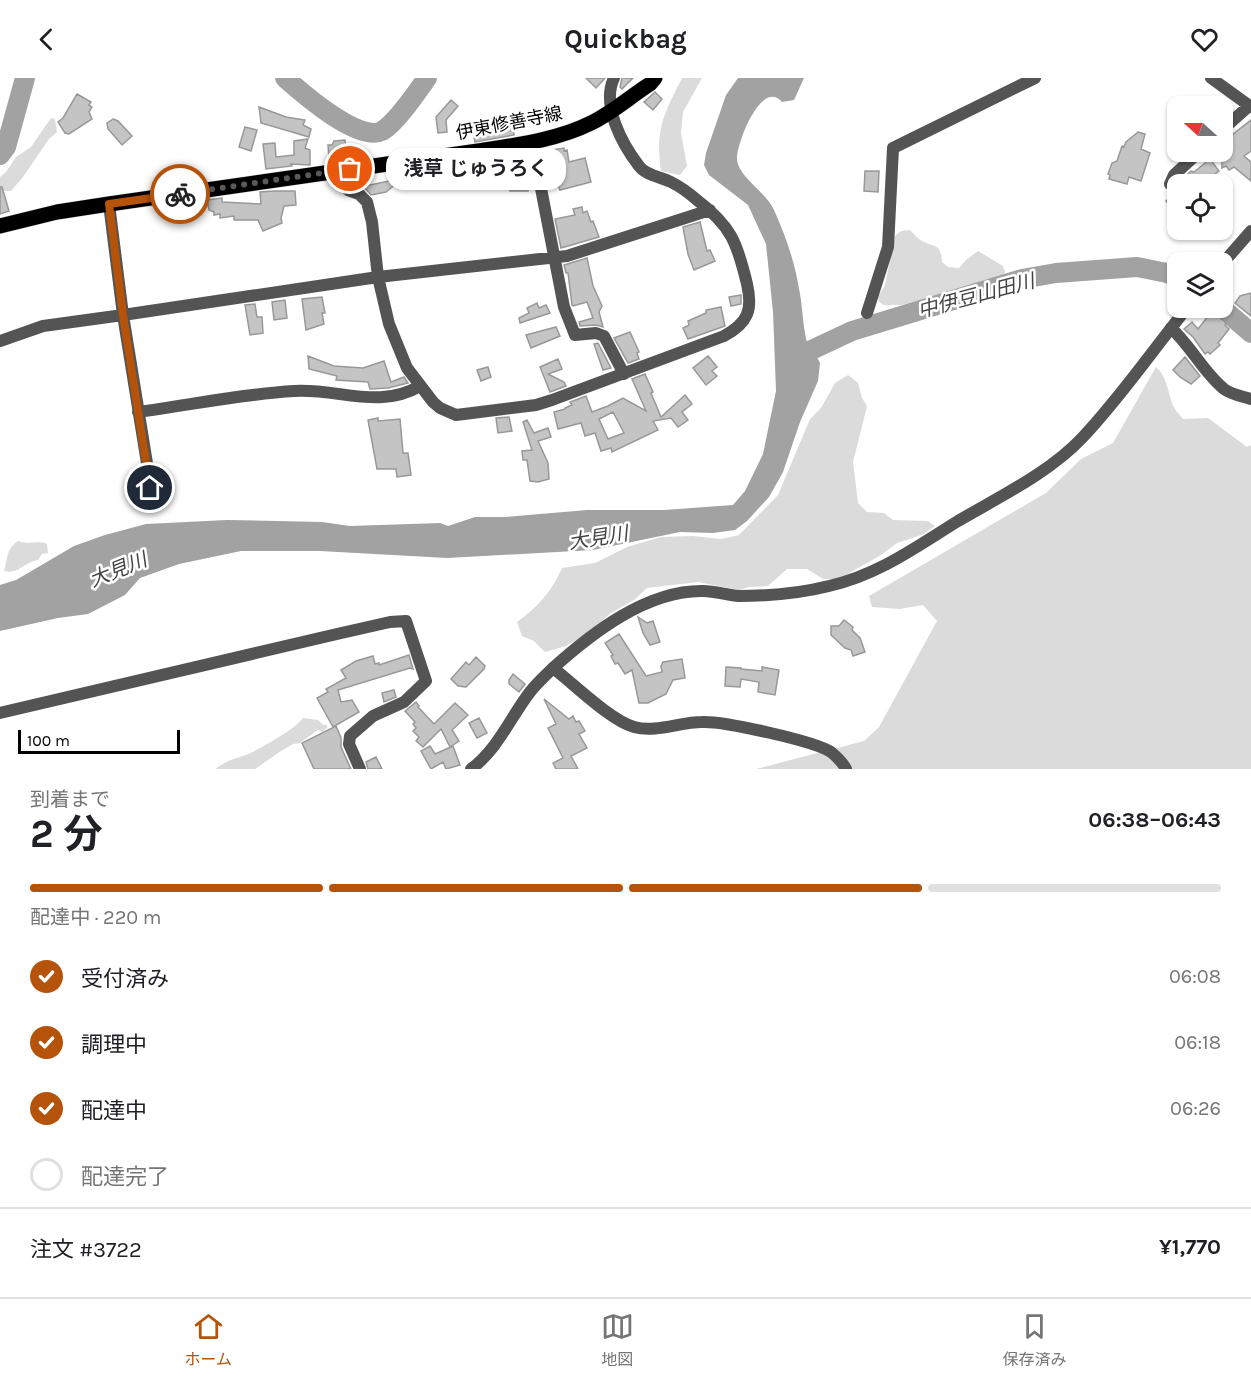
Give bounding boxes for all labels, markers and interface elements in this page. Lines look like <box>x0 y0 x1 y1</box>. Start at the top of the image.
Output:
icon: back <box>30 23 63 56</box>
text: Quickbag <box>564 23 687 55</box>
icon: heart <box>1188 23 1221 56</box>
north arrow <box>1167 96 1233 162</box>
map controls <box>1167 96 1233 318</box>
street label: 伊東修善寺線 <box>454 102 564 144</box>
pin <box>324 143 375 194</box>
callout: 浅草 じゅうろく <box>386 148 566 190</box>
icon: bag <box>333 152 366 185</box>
text: 浅草 じゅうろく <box>403 157 549 180</box>
courier <box>150 164 210 224</box>
button: locate <box>1167 174 1233 240</box>
icon: bike <box>164 178 197 211</box>
button: layers <box>1167 252 1233 318</box>
water label: 中伊豆山田川 <box>915 269 1039 323</box>
pin <box>124 462 175 513</box>
icon: home <box>133 471 166 504</box>
water label: 大見川 <box>567 522 631 554</box>
water label: 大見川 <box>86 547 152 592</box>
scale bar <box>18 727 180 754</box>
text: 100 m <box>27 731 70 750</box>
text: 到着まで <box>30 788 110 811</box>
text: 06:38–06:43 <box>1088 807 1221 833</box>
text: 2 分 <box>30 811 102 857</box>
text: 配達中 · 220 m <box>30 906 162 929</box>
icon: check <box>30 960 63 993</box>
text: 06:08 <box>1169 965 1221 988</box>
text: 受付済み <box>81 966 169 992</box>
icon: check <box>30 1026 63 1059</box>
text: 06:18 <box>1174 1031 1221 1054</box>
text: 調理中 <box>81 1032 147 1058</box>
icon: check <box>30 1092 63 1125</box>
text: 06:26 <box>1170 1097 1221 1120</box>
text: 配達中 <box>81 1098 147 1124</box>
text: 配達完了 <box>81 1164 169 1190</box>
text: ¥1,770 <box>1159 1234 1221 1260</box>
text: 注文 #3722 <box>30 1237 142 1263</box>
tab: ホーム <box>184 1310 232 1370</box>
tab: 地図 <box>601 1310 634 1370</box>
tab: 保存済み <box>1003 1310 1067 1370</box>

